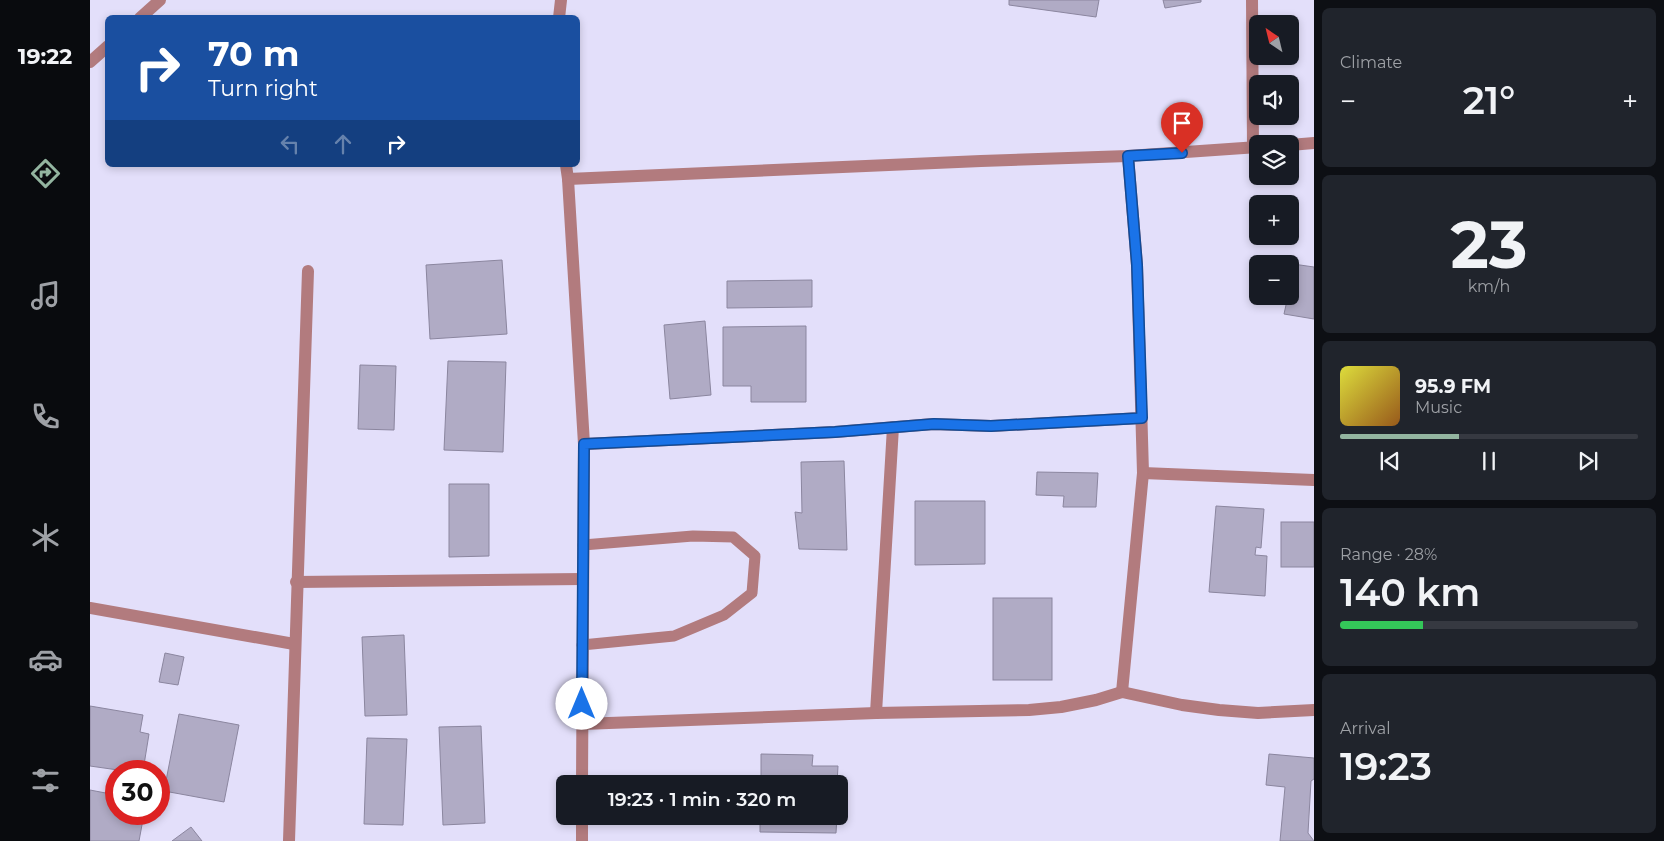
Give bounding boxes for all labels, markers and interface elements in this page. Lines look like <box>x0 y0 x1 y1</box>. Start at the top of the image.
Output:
north arrow <box>1249 15 1299 65</box>
map controls <box>1249 15 1299 305</box>
text: 70 m <box>208 32 299 75</box>
icon: right <box>125 35 190 100</box>
text: 19:22 <box>18 43 72 70</box>
text: Climate <box>1340 53 1402 72</box>
text: Turn right <box>208 75 318 102</box>
button: sound <box>1249 75 1299 125</box>
text: 21° <box>1463 77 1515 124</box>
text: − <box>1340 84 1356 118</box>
text: + <box>1622 84 1638 118</box>
pin <box>1161 102 1203 153</box>
icon: arrive <box>1168 109 1196 137</box>
icon: left <box>276 130 304 158</box>
icon: ahead <box>329 130 357 158</box>
icon: right <box>382 130 410 158</box>
button: layers <box>1249 135 1299 185</box>
icon: directions <box>28 156 63 191</box>
button: + <box>1249 195 1299 245</box>
text: 23 <box>1451 205 1527 284</box>
button: − <box>1249 255 1299 305</box>
text: km/h <box>1468 277 1510 296</box>
icon: music <box>28 278 63 313</box>
text: 95.9 FM <box>1415 375 1491 398</box>
text: Music <box>1415 398 1462 417</box>
icon: phone <box>28 399 63 434</box>
icon: previous <box>1376 447 1404 475</box>
icon: pause <box>1475 447 1503 475</box>
icon: next <box>1574 447 1602 475</box>
icon: climate <box>28 520 63 555</box>
text: Range · 28% <box>1340 545 1437 564</box>
text: 140 km <box>1340 569 1480 616</box>
icon: car <box>28 642 63 677</box>
position arrow <box>555 677 607 729</box>
text: Arrival <box>1340 719 1390 738</box>
text: 19:23 <box>1340 743 1432 790</box>
speed limit sign: 30 <box>105 760 170 825</box>
icon: filters <box>28 763 63 798</box>
text: 19:23 · 1 min · 320 m <box>608 788 796 811</box>

